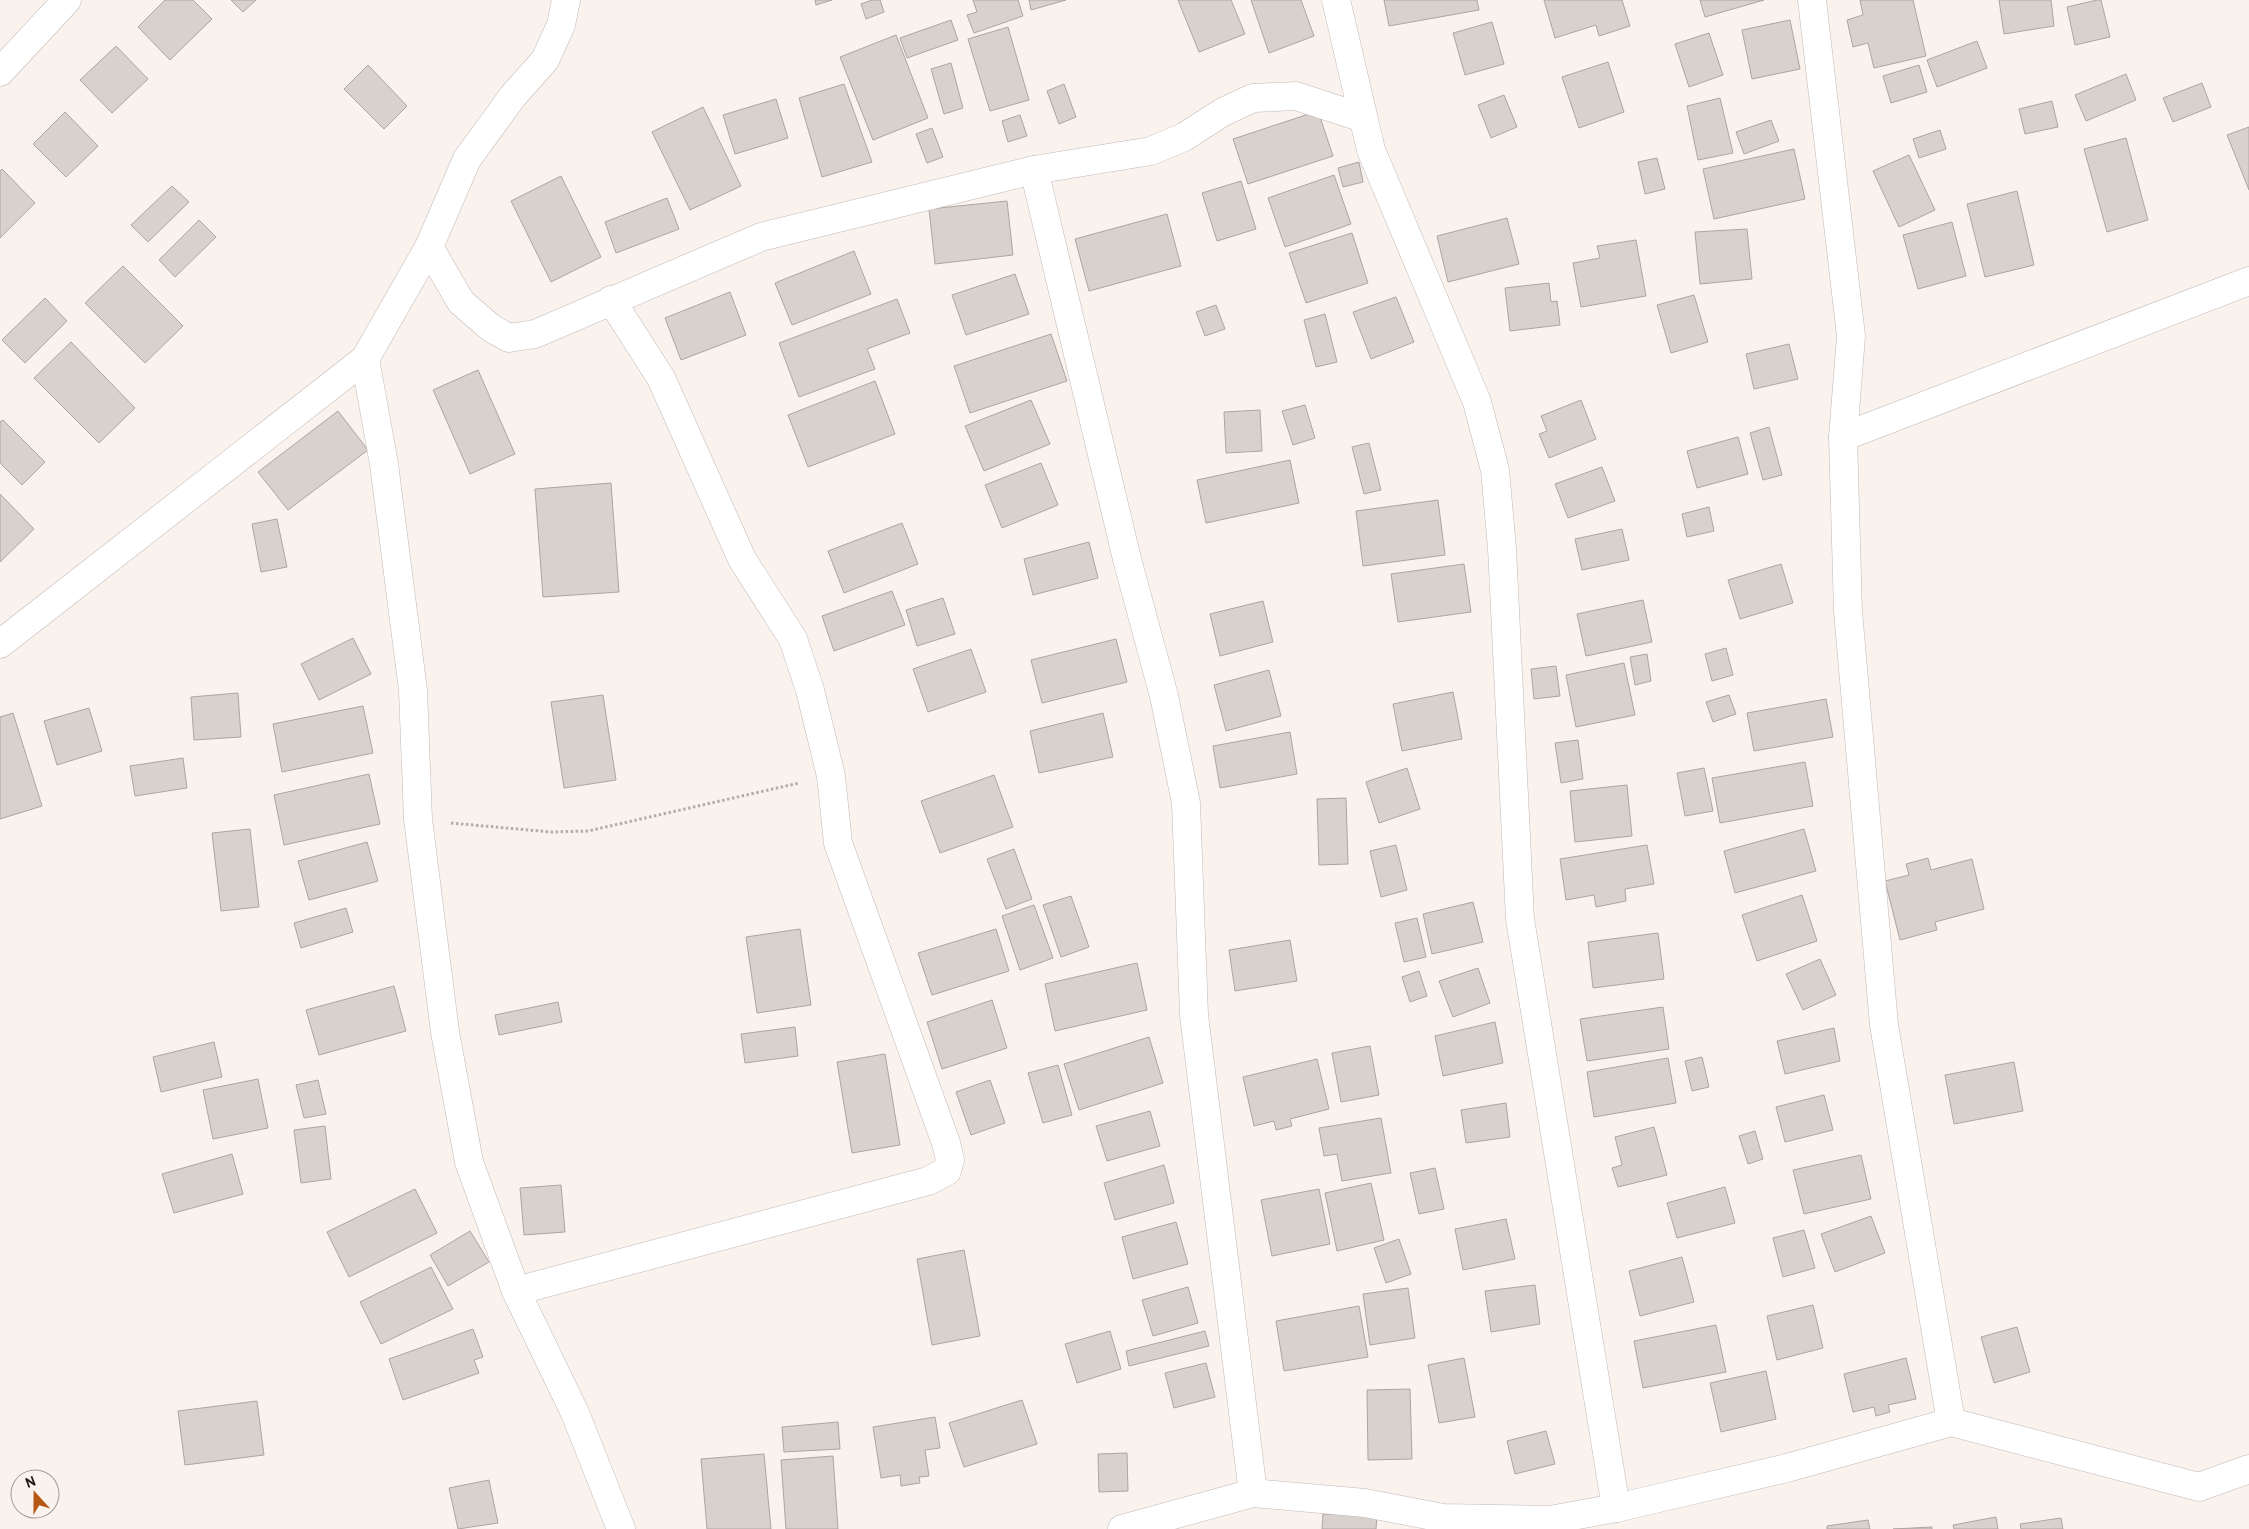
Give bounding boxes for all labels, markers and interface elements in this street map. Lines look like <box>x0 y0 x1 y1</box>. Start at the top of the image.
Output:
north arrow <box>10 1469 60 1519</box>
text: N <box>23 1474 39 1493</box>

